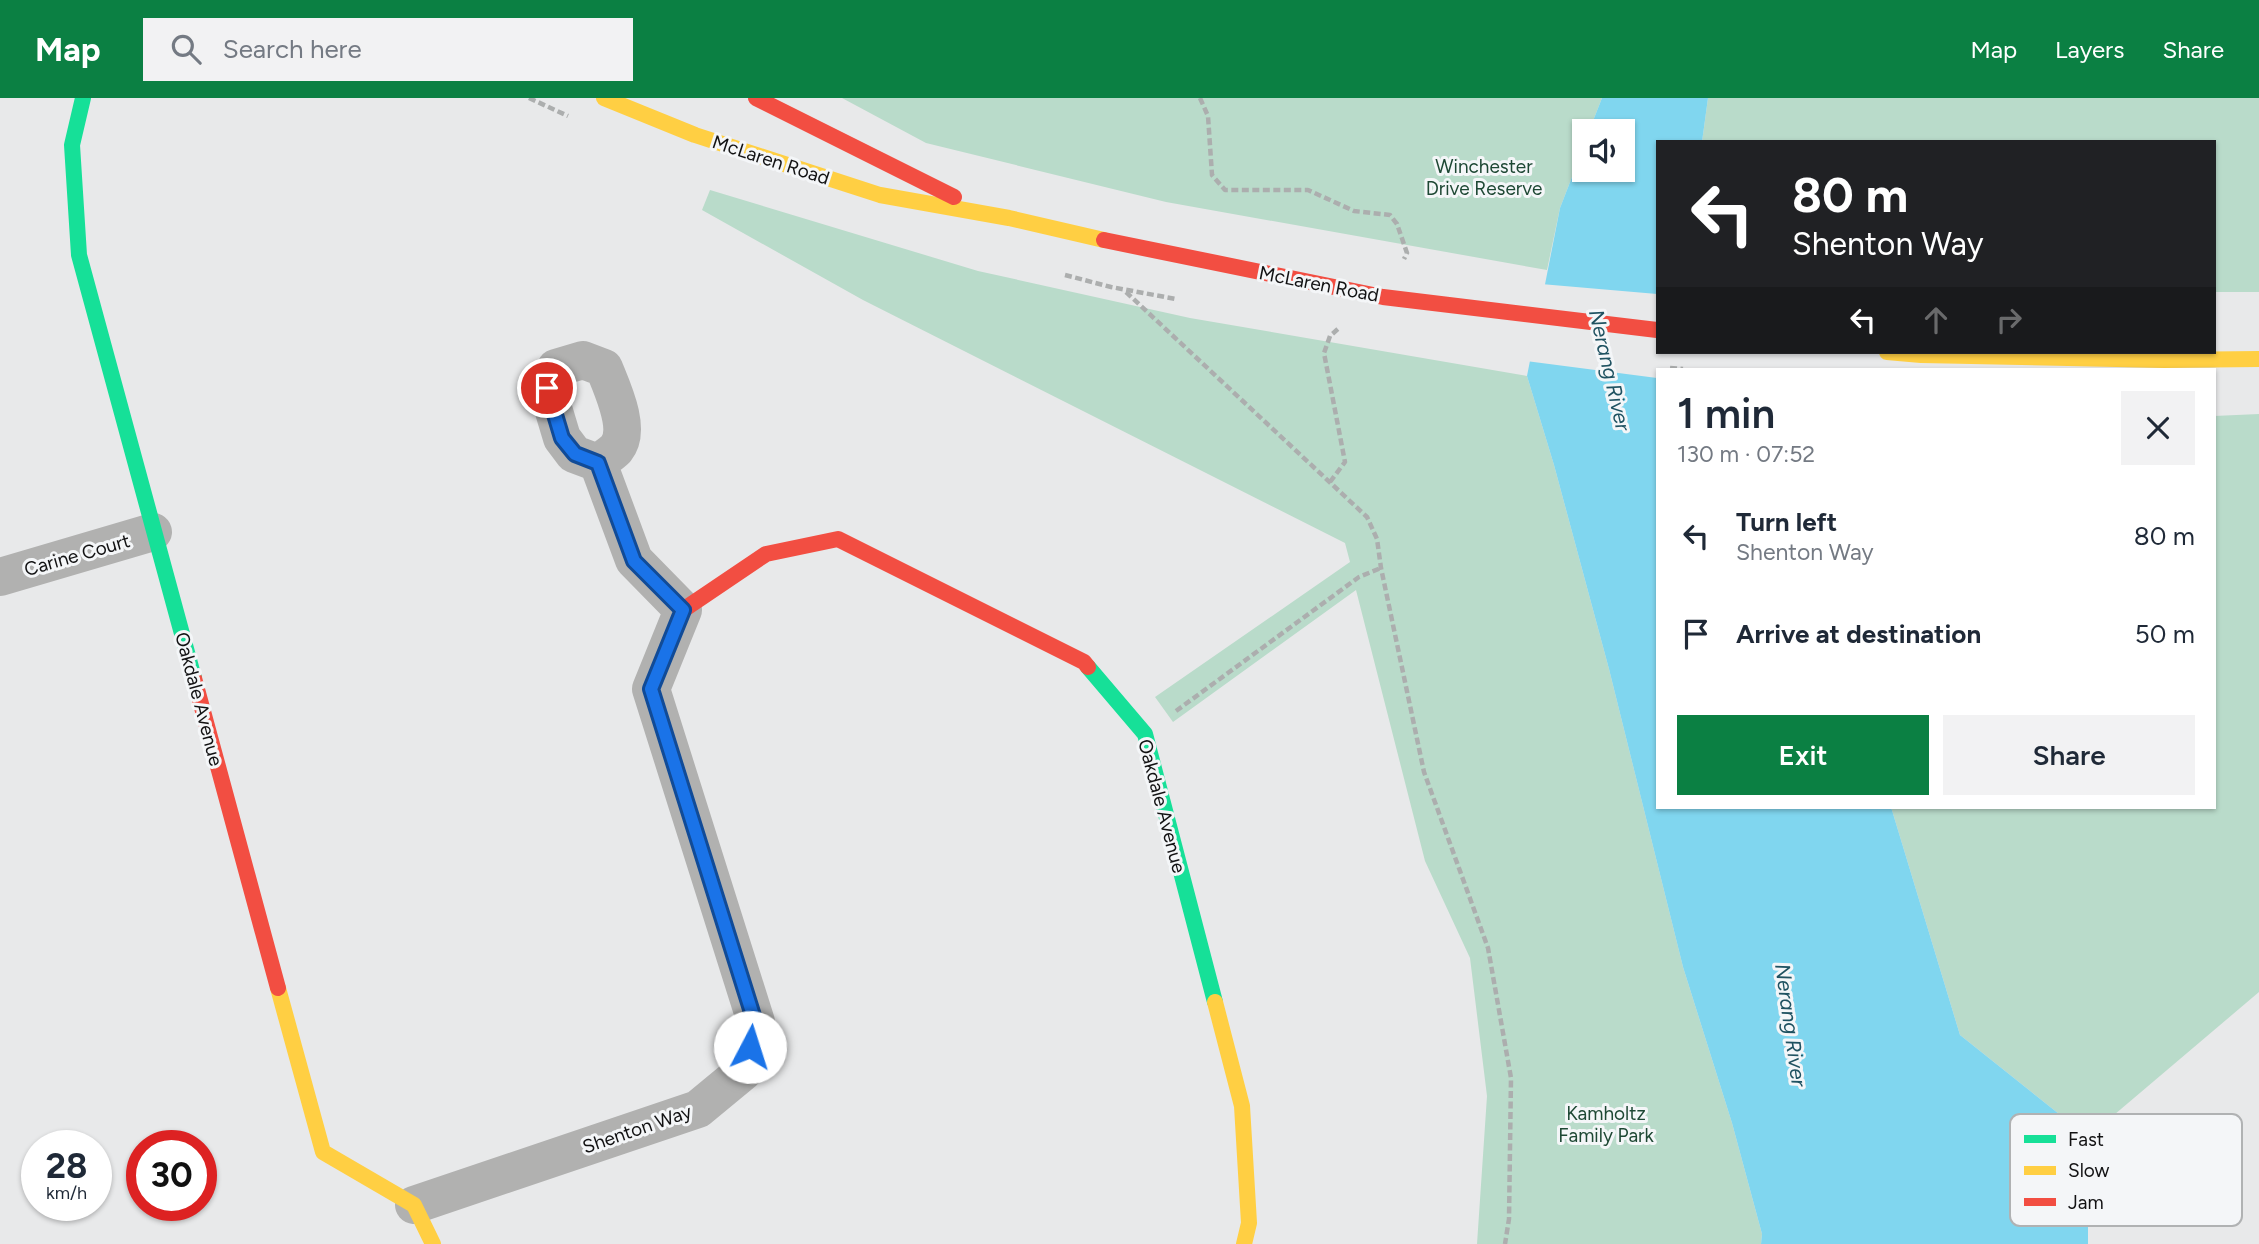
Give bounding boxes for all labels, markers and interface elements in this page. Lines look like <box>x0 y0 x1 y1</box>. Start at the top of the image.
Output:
search box <box>143 18 633 81</box>
text: Map <box>35 30 101 69</box>
icon: search <box>167 30 205 68</box>
text: Search here <box>223 33 362 65</box>
text: Map <box>1970 35 2017 64</box>
text: Layers <box>2055 35 2124 64</box>
text: Share <box>2162 35 2224 64</box>
map controls <box>1572 119 1635 182</box>
button: sound <box>1572 119 1635 182</box>
street label: McLaren Road <box>710 130 832 190</box>
park label: Winchester Drive Reserve <box>1426 155 1542 200</box>
text: 80 m <box>1792 165 1908 224</box>
icon: left <box>1677 168 1768 259</box>
text: Shenton Way <box>1792 225 1984 263</box>
street label: McLaren Road <box>1257 261 1381 307</box>
icon: left <box>1844 301 1882 339</box>
icon: ahead <box>1917 301 1955 339</box>
icon: right <box>1990 301 2028 339</box>
water label: Nerang River <box>1584 307 1636 434</box>
pin <box>517 358 577 418</box>
icon: arrive <box>528 369 566 407</box>
text: 1 min <box>1677 388 1775 439</box>
button: close <box>2121 391 2195 465</box>
text: 130 m · 07:52 <box>1677 440 1815 468</box>
text: Turn left <box>1736 506 1837 538</box>
icon: left <box>1677 517 1715 555</box>
text: 80 m <box>2134 520 2195 552</box>
street label: Carine Court <box>22 529 132 581</box>
text: Shenton Way <box>1736 538 1874 566</box>
icon: arrive <box>1677 615 1715 653</box>
text: Arrive at destination <box>1736 618 1981 650</box>
text: 50 m <box>2135 618 2195 650</box>
street label: Oakdale Avenue <box>170 629 228 769</box>
button: Exit <box>1677 715 1929 795</box>
button: Share <box>1943 715 2195 795</box>
street label: Oakdale Avenue <box>1133 736 1191 876</box>
water label: Nerang River <box>1770 962 1812 1089</box>
position arrow <box>713 1010 787 1084</box>
street label: Shenton Way <box>580 1100 695 1158</box>
park label: Kamholtz Family Park <box>1558 1102 1655 1147</box>
legend <box>2010 1114 2242 1226</box>
text: Fast <box>2068 1128 2104 1151</box>
speed limit sign: 30 <box>126 1130 217 1221</box>
text: 28 <box>46 1145 87 1187</box>
text: Slow <box>2068 1159 2110 1182</box>
text: km/h <box>46 1182 87 1204</box>
text: Jam <box>2068 1191 2104 1214</box>

